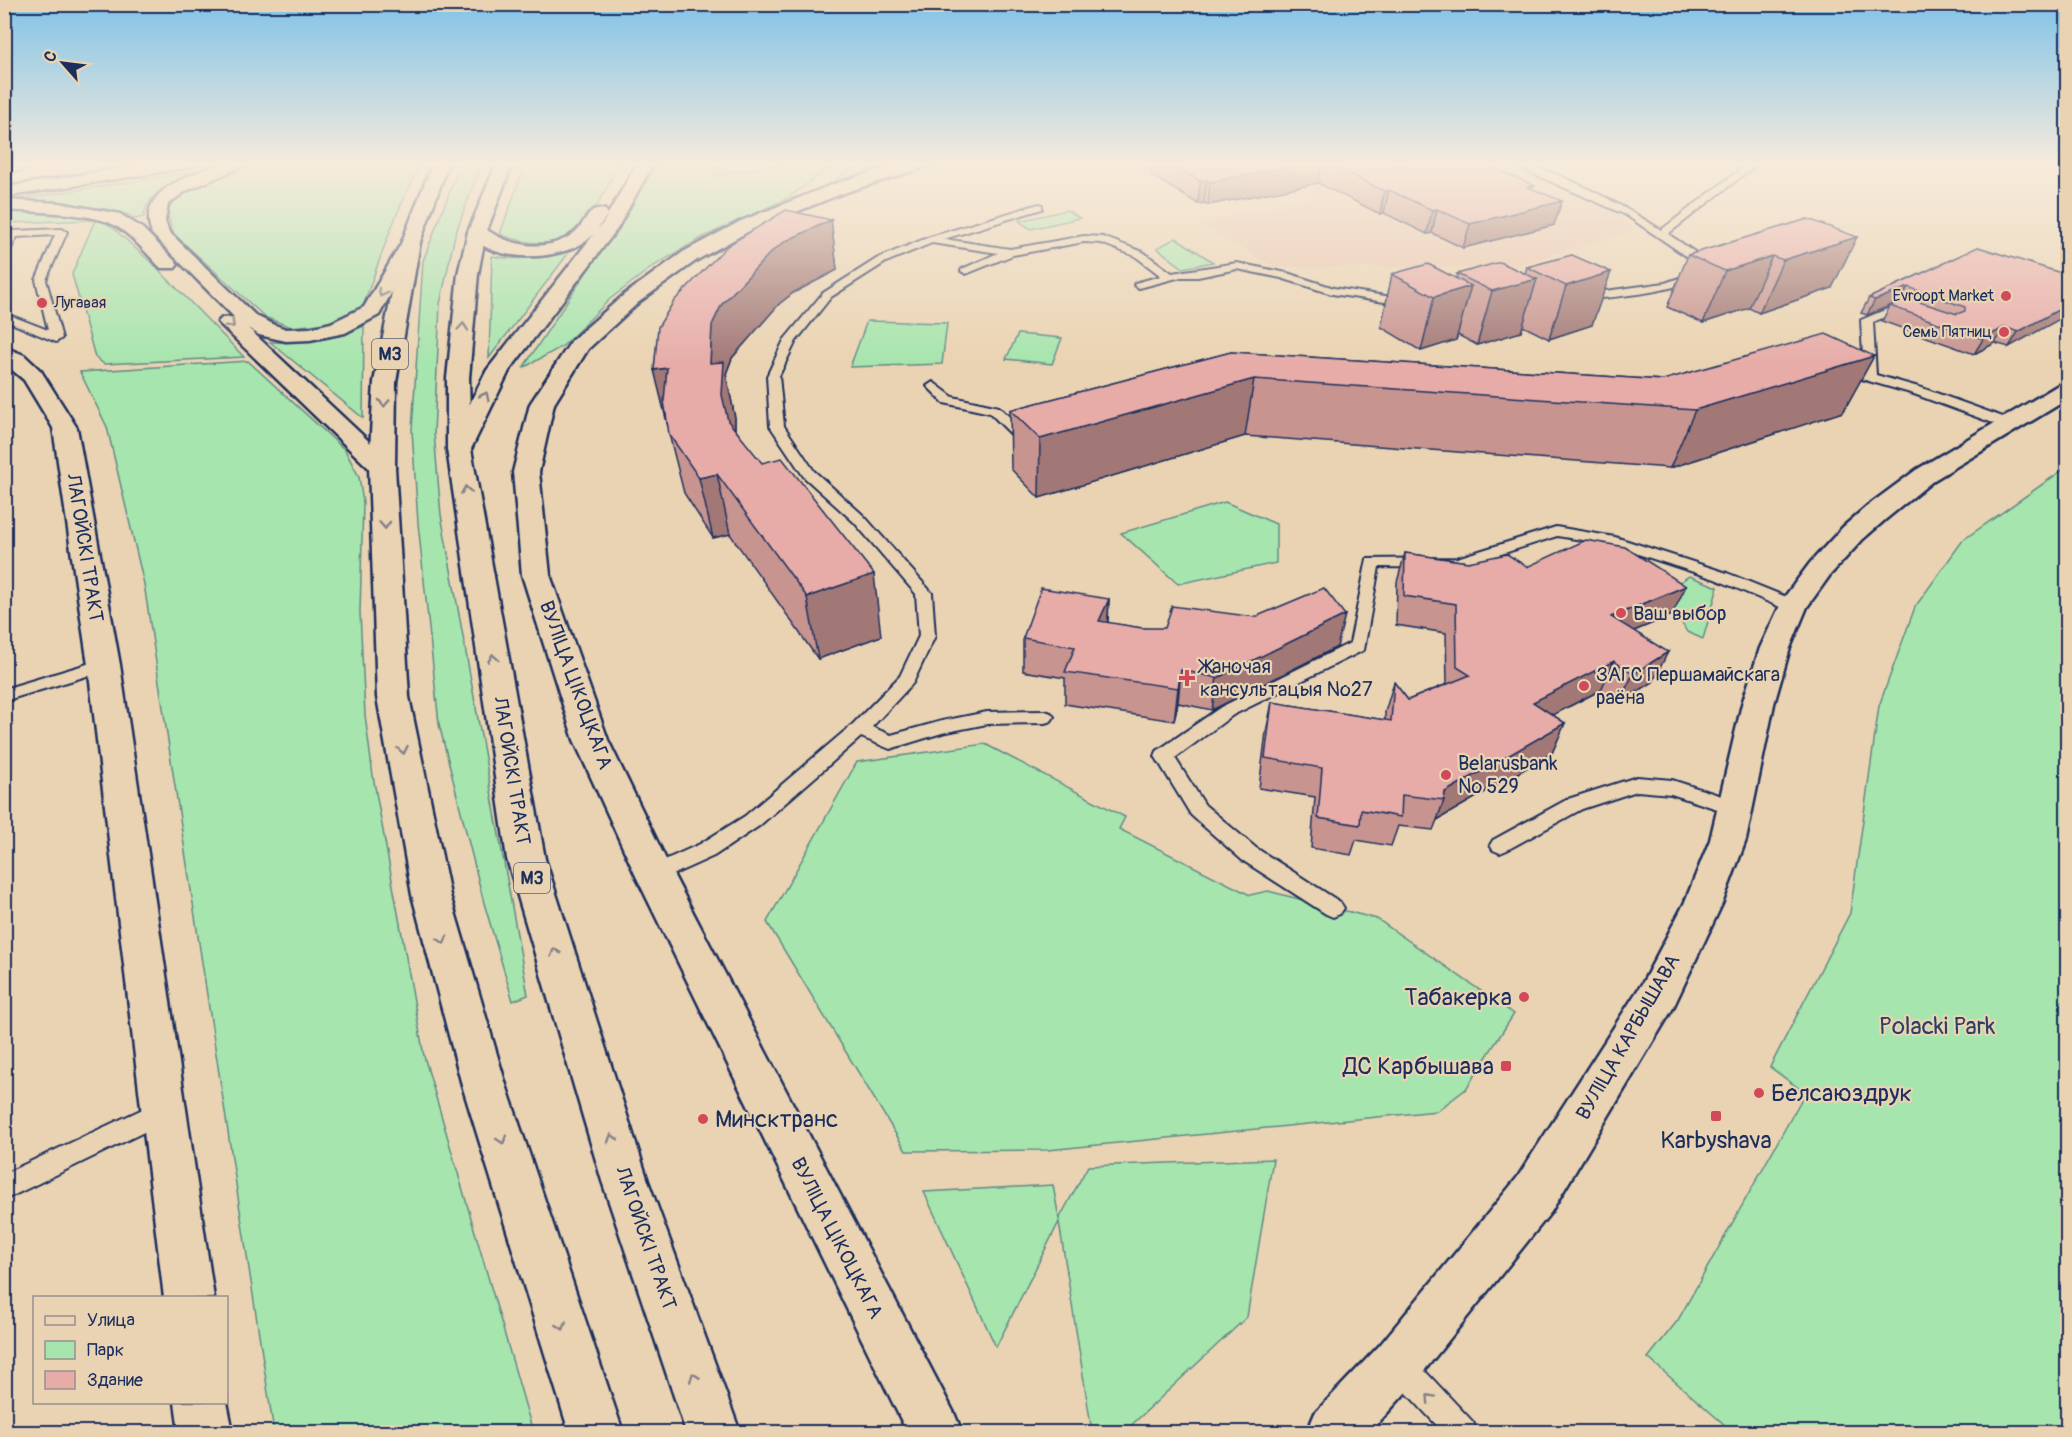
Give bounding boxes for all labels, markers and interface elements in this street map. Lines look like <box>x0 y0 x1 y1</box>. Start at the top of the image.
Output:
north arrow <box>33 33 93 93</box>
text: С <box>39 47 62 65</box>
place label: Evroopt Market <box>1893 286 1995 306</box>
one-way arrow <box>378 287 389 297</box>
marker: Evroopt Market <box>1999 289 2013 303</box>
place label: Лугавая <box>53 293 106 313</box>
marker: Лугавая <box>35 296 49 310</box>
one-way arrow <box>225 317 235 328</box>
place label: Семь Пятниц <box>1903 322 1992 342</box>
one-way arrow <box>456 323 469 332</box>
marker: Семь Пятниц <box>1997 325 2011 339</box>
road number: М3 <box>372 339 408 369</box>
one-way arrow <box>478 391 490 402</box>
one-way arrow <box>378 398 390 407</box>
street label: ЛАГОЙСКІ ТРАКТ <box>61 471 109 624</box>
one-way arrow <box>460 485 472 494</box>
one-way arrow <box>378 521 391 530</box>
street label: ВУЛІЦА ЦІКОЦКАГА <box>534 597 618 773</box>
place label: Ваш выбор <box>1633 601 1726 626</box>
marker: Ваш выбор <box>1614 606 1628 620</box>
one-way arrow <box>488 654 500 663</box>
place label: Жаночая кансультацыя №27 <box>1197 654 1373 702</box>
place label: ЗАГС Першамайскага раёна <box>1596 662 1780 710</box>
marker: Жаночая кансультацыя №27 <box>1178 669 1196 687</box>
marker: ЗАГС Першамайскага раёна <box>1577 679 1591 693</box>
street label: ЛАГОЙСКІ ТРАКТ <box>488 694 536 847</box>
one-way arrow <box>396 744 409 754</box>
place label: Belarusbank № 529 <box>1458 751 1558 799</box>
marker: Belarusbank № 529 <box>1439 768 1453 782</box>
road number: М3 <box>514 863 550 893</box>
one-way arrow <box>436 934 448 945</box>
one-way arrow <box>550 947 562 957</box>
street label: ВУЛІЦА КАРБЫШАВА <box>1570 950 1686 1124</box>
place label: Табакерка <box>1404 983 1512 1012</box>
marker: Табакерка <box>1517 990 1531 1004</box>
park label: Polacki Park <box>1879 1012 1995 1041</box>
place label: ДС Карбышава <box>1342 1052 1494 1081</box>
marker: ДС Карбышава <box>1499 1059 1513 1073</box>
place label: Белсаюздрук <box>1771 1079 1912 1108</box>
marker: Белсаюздрук <box>1752 1086 1766 1100</box>
place label: Минсктранс <box>715 1105 838 1134</box>
marker: Karbyshava <box>1709 1109 1723 1123</box>
marker: Минсктранс <box>696 1112 710 1126</box>
place label: Karbyshava <box>1660 1126 1772 1155</box>
one-way arrow <box>607 1133 619 1144</box>
one-way arrow <box>494 1134 507 1145</box>
street label: ВУЛІЦА ЦІКОЦКАГА <box>786 1153 888 1323</box>
street label: ЛАГОЙСКІ ТРАКТ <box>609 1162 682 1313</box>
legend <box>33 1296 228 1404</box>
text: Улица <box>87 1309 135 1332</box>
one-way arrow <box>554 1320 567 1331</box>
text: Парк <box>87 1339 124 1362</box>
text: Здание <box>87 1369 143 1392</box>
one-way arrow <box>689 1372 702 1383</box>
one-way arrow <box>1427 1394 1438 1405</box>

